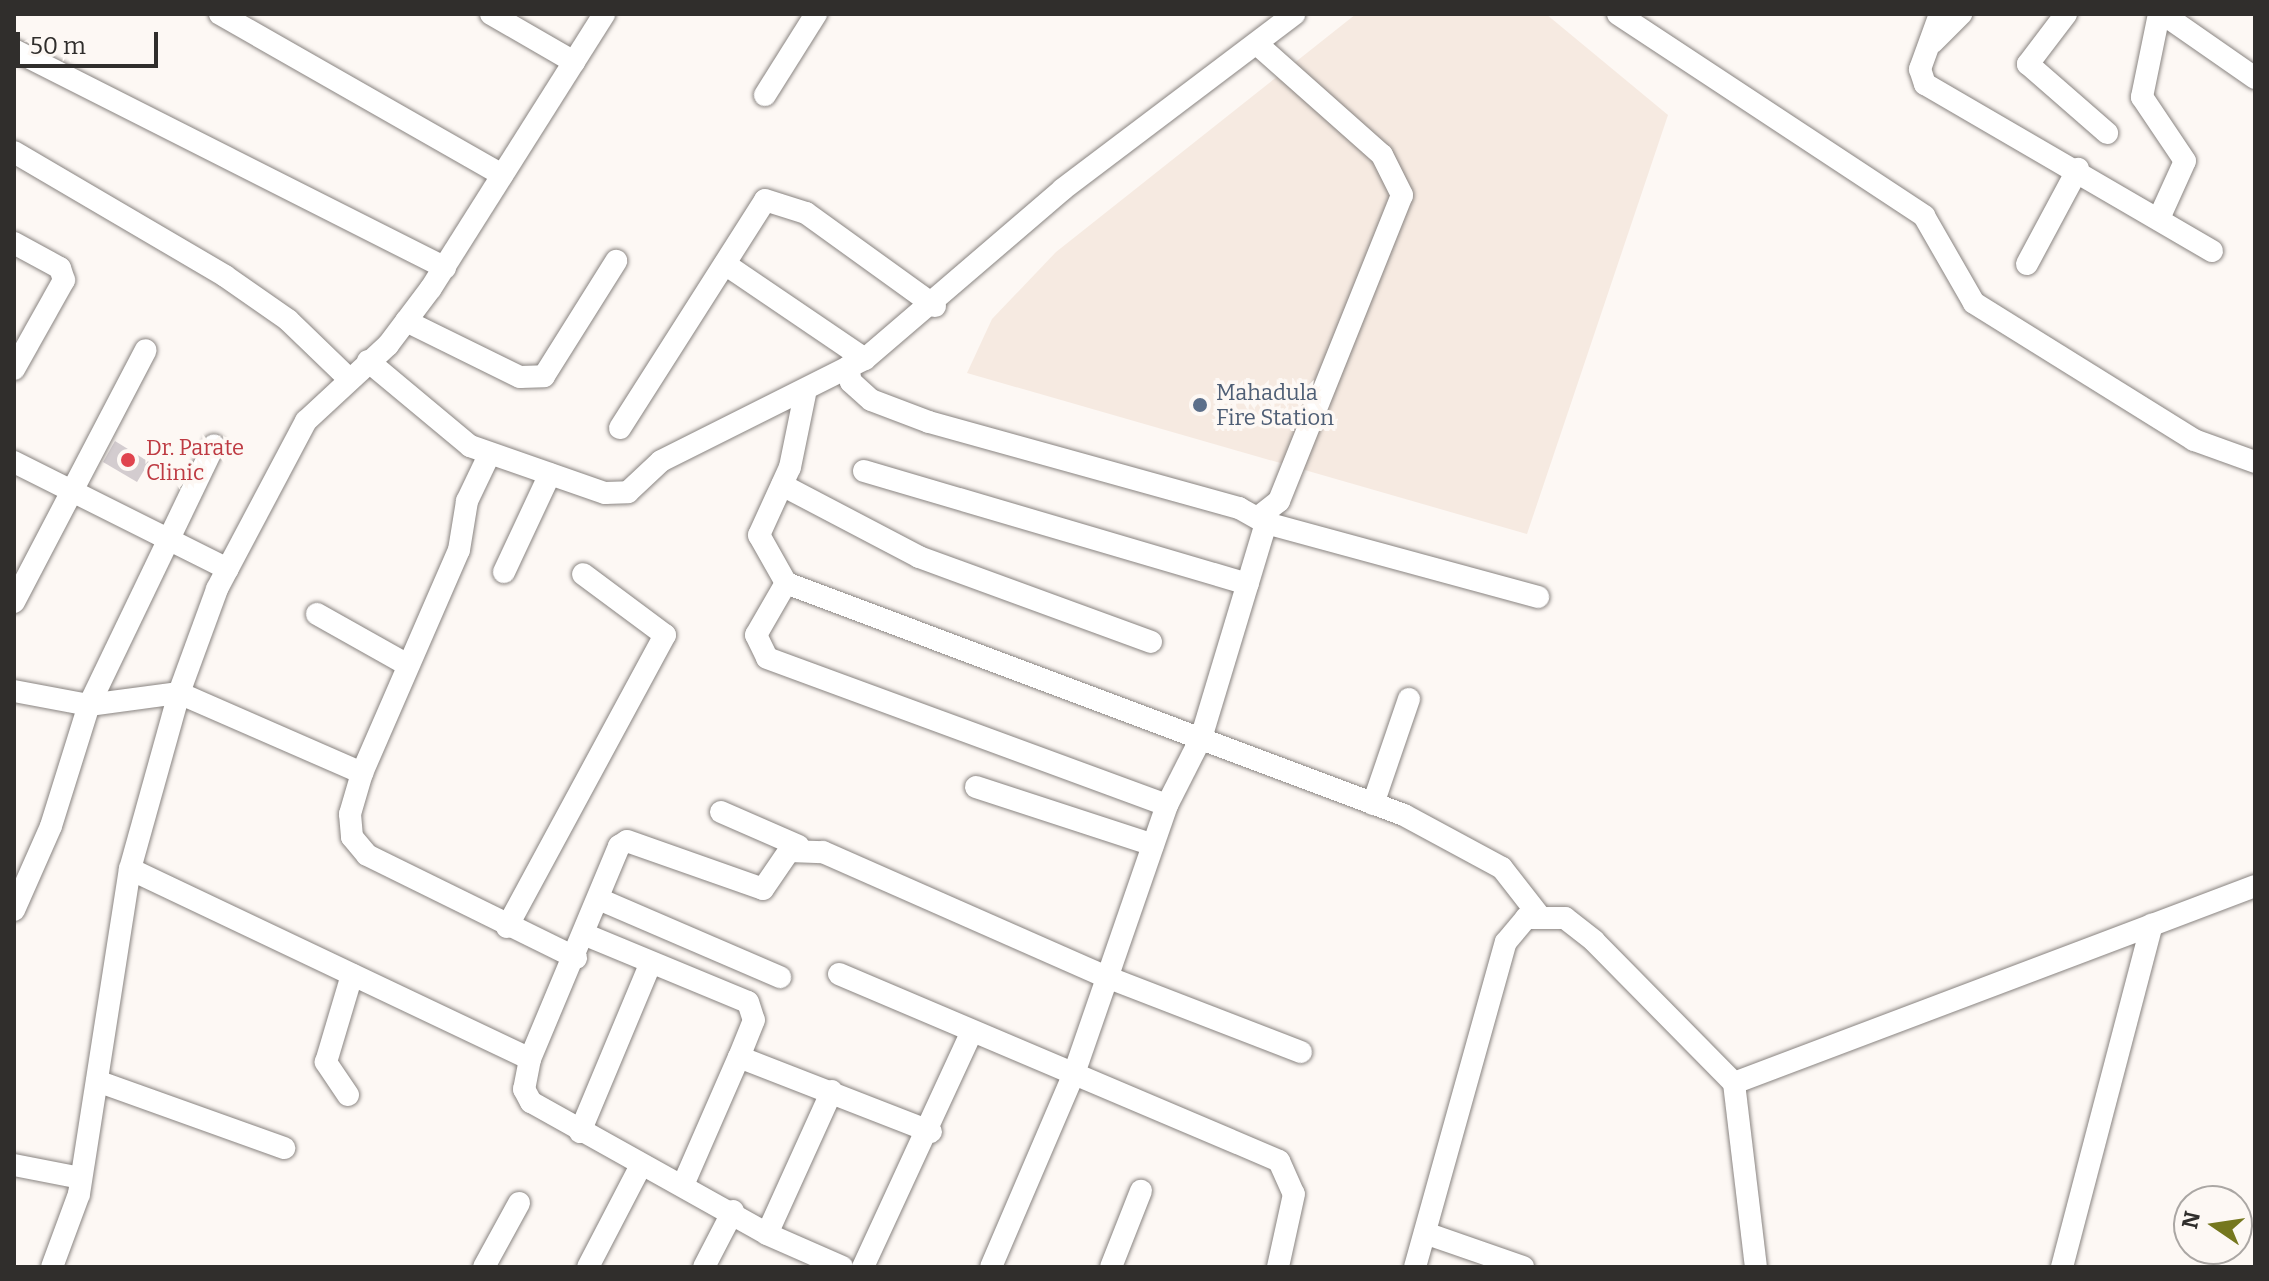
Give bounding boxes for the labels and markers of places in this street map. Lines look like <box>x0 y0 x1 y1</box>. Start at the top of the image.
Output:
place label: Mahadula Fire Station <box>1216 379 1334 430</box>
marker: Mahadula Fire Station <box>1191 396 1209 414</box>
place label: Dr. Parate Clinic <box>146 434 244 486</box>
marker: Dr. Parate Clinic <box>117 449 139 471</box>

